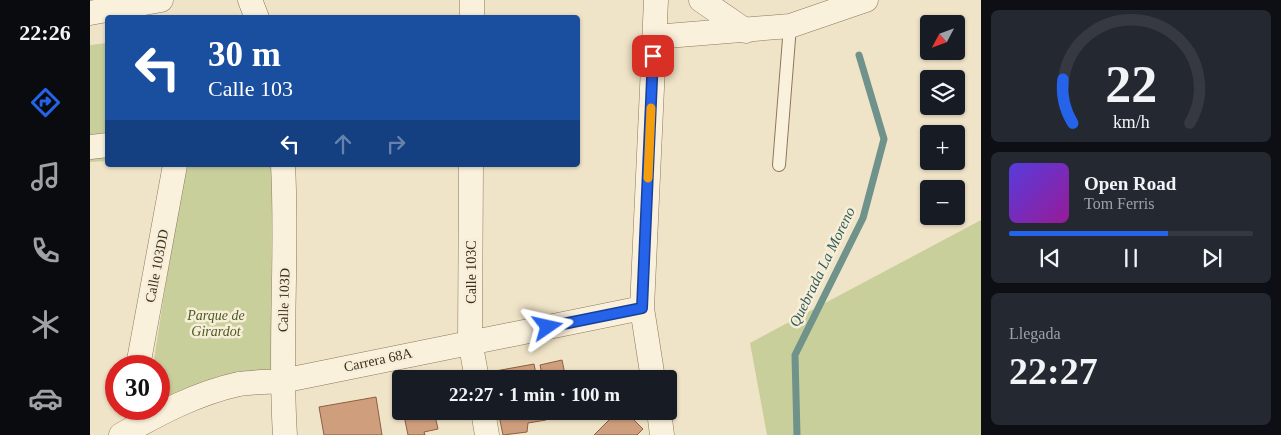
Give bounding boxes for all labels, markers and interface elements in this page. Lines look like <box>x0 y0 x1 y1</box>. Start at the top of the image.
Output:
north arrow <box>920 15 965 60</box>
map controls <box>920 15 965 225</box>
text: 22:26 <box>19 20 71 45</box>
icon: left <box>125 35 190 100</box>
text: 30 m <box>208 35 281 74</box>
pin <box>632 35 674 77</box>
icon: arrive <box>639 42 667 70</box>
text: 22 <box>1105 56 1157 113</box>
button: layers <box>920 70 965 115</box>
text: Calle 103 <box>208 76 293 101</box>
icon: directions <box>28 85 63 120</box>
text: km/h <box>1113 112 1149 132</box>
button: + <box>920 125 965 170</box>
icon: left <box>276 130 304 158</box>
icon: ahead <box>329 130 357 158</box>
icon: right <box>382 130 410 158</box>
icon: music <box>28 159 63 194</box>
text: Open Road <box>1084 173 1176 194</box>
button: − <box>920 180 965 225</box>
text: Tom Ferris <box>1084 195 1154 212</box>
water label: Quebrada La Moreno <box>786 204 858 329</box>
street label: Calle 103DD <box>143 228 171 304</box>
icon: phone <box>28 233 63 268</box>
street label: Calle 103C <box>464 240 479 304</box>
icon: previous <box>1036 244 1064 272</box>
icon: pause <box>1117 244 1145 272</box>
icon: next <box>1198 244 1226 272</box>
street label: Calle 103D <box>275 268 293 332</box>
position arrow <box>521 300 573 352</box>
icon: climate <box>28 307 63 342</box>
park label: Parque de Girardot <box>186 308 245 339</box>
text: Llegada <box>1009 325 1061 342</box>
street label: Carrera 68A <box>342 345 414 375</box>
text: 22:27 <box>1009 350 1098 392</box>
speed limit sign: 30 <box>105 355 170 420</box>
icon: car <box>28 381 63 416</box>
text: 22:27 · 1 min · 100 m <box>449 384 620 405</box>

